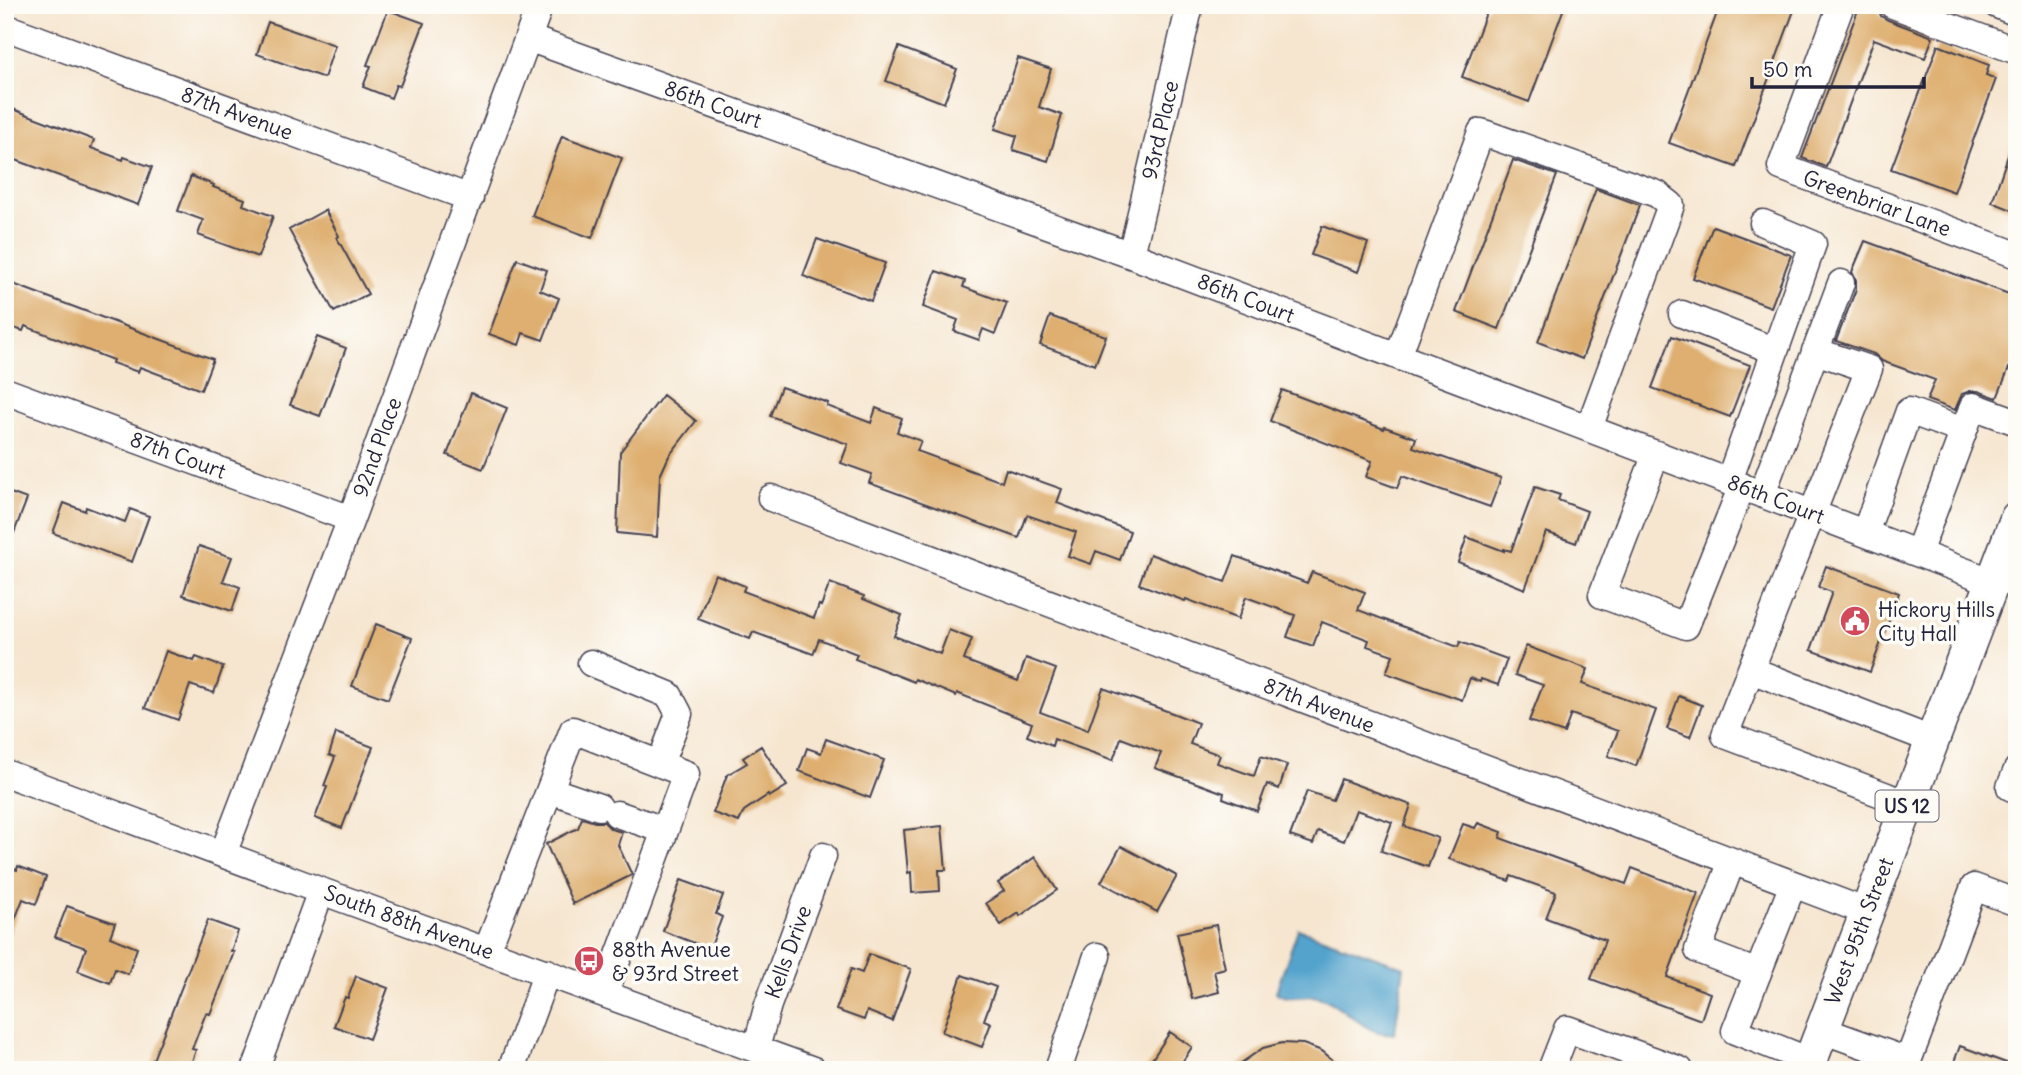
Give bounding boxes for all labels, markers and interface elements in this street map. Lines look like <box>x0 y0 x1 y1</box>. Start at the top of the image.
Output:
scale bar <box>1752 46 1924 90</box>
text: 50 m <box>1763 56 1812 83</box>
street label: 86th Court <box>661 74 765 134</box>
street label: 93rd Place <box>1136 78 1184 182</box>
street label: 87th Avenue <box>177 80 297 146</box>
street label: Greenbriar Lane <box>1800 164 1954 242</box>
street label: 86th Court <box>1194 267 1298 329</box>
street label: 92nd Place <box>347 394 407 500</box>
street label: 87th Court <box>126 425 230 485</box>
street label: 86th Court <box>1724 468 1828 530</box>
place label: Hickory Hills City Hall <box>1878 596 1995 647</box>
public building icon: Hickory Hills City Hall <box>1838 604 1872 638</box>
street label: 87th Avenue <box>1260 671 1378 739</box>
road number: US 12 <box>1876 790 1938 821</box>
street label: West 95th Street <box>1819 854 1899 1008</box>
street label: South 88th Avenue <box>320 879 498 965</box>
street label: Kells Drive <box>759 902 817 1002</box>
place label: 88th Avenue & 93rd Street <box>612 936 739 987</box>
bus stop icon: 88th Avenue & 93rd Street <box>572 944 606 978</box>

